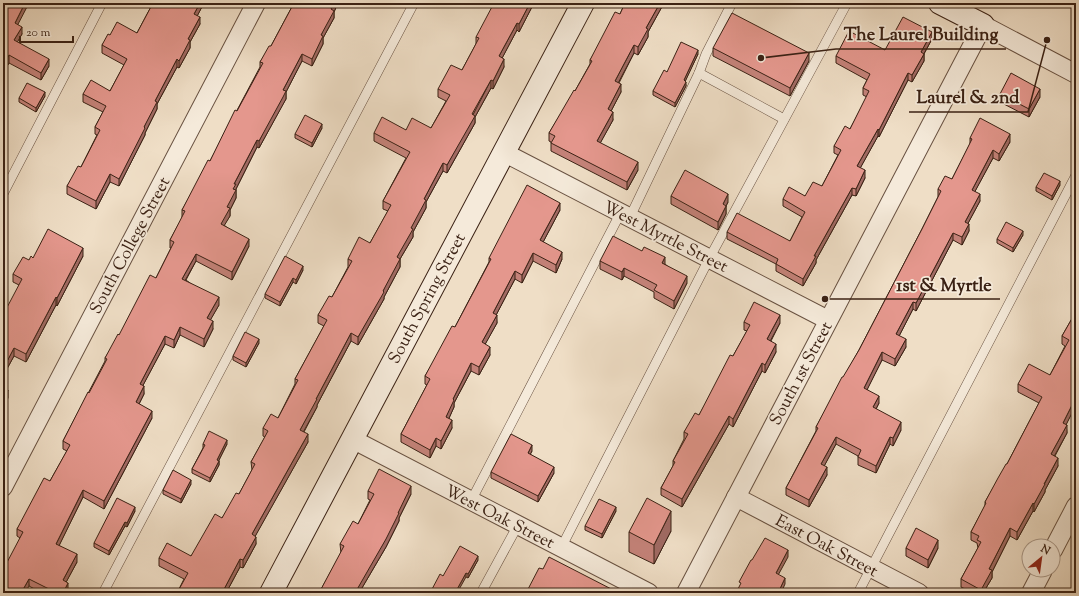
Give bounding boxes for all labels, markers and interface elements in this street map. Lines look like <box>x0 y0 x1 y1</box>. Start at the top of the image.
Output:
scale bar <box>20 18 73 44</box>
callout: The Laurel Building <box>836 19 1006 49</box>
text: The Laurel Building <box>844 23 999 49</box>
text: 20 m <box>26 24 51 42</box>
callout: Laurel & 2nd <box>909 82 1028 112</box>
text: Laurel & 2nd <box>916 86 1020 112</box>
street label: South College Street <box>84 173 177 319</box>
street label: West Myrtle Street <box>598 196 732 280</box>
street label: South Spring Street <box>383 229 473 369</box>
callout: 1st & Myrtle <box>888 269 1000 299</box>
text: 1st & Myrtle <box>896 274 992 300</box>
street label: South 1st Street <box>764 318 839 430</box>
street label: West Oak Street <box>440 480 558 556</box>
street label: East Oak Street <box>770 510 882 584</box>
north arrow <box>1021 538 1061 578</box>
text: N <box>1037 541 1053 559</box>

